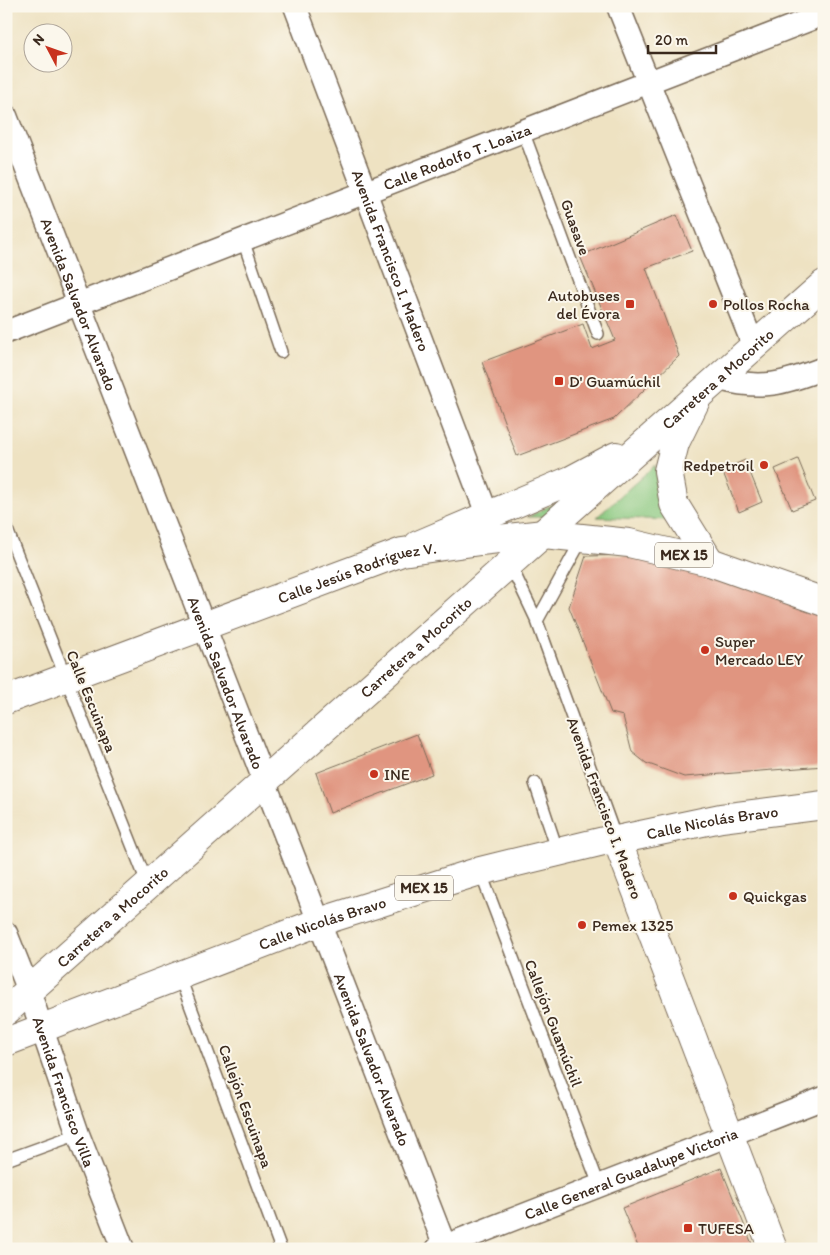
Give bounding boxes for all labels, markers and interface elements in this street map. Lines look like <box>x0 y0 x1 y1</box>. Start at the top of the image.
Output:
north arrow <box>22 22 72 72</box>
scale bar <box>648 22 715 54</box>
text: N <box>29 31 48 49</box>
text: 20 m <box>655 31 689 49</box>
street label: Calle Rodolfo T. Loaiza <box>381 120 535 194</box>
street label: Avenida Francisco I. Madero <box>348 167 434 354</box>
street label: Guasave <box>557 197 594 258</box>
street label: Avenida Salvador Alvarado <box>37 215 121 394</box>
place label: Autobuses del Évora <box>548 286 621 323</box>
place label: Pollos Rocha <box>723 295 810 314</box>
marker: Autobuses del Évora <box>624 298 636 310</box>
marker: Pollos Rocha <box>707 298 719 310</box>
street label: Carretera a Mocorito <box>658 324 778 434</box>
place label: D' Guamúchil <box>569 372 661 391</box>
marker: D' Guamúchil <box>553 375 565 387</box>
place label: Redpetroil <box>683 456 754 475</box>
marker: Redpetroil <box>758 459 770 471</box>
street label: Calle Jesús Rodríguez V. <box>275 538 438 608</box>
road number: MEX 15 <box>655 542 713 568</box>
street label: Carretera a Mocorito <box>356 593 476 702</box>
street label: Avenida Salvador Alvarado <box>184 594 268 772</box>
place label: Super Mercado LEY <box>715 632 803 669</box>
marker: Super Mercado LEY <box>699 644 711 656</box>
street label: Calle Escuinapa <box>62 647 121 756</box>
street label: Avenida Francisco I. Madero <box>563 715 646 902</box>
place label: INE <box>384 765 410 784</box>
marker: INE <box>368 768 380 780</box>
street label: Calle Nicolás Bravo <box>645 802 779 844</box>
street label: Carretera a Mocorito <box>53 862 172 972</box>
road number: MEX 15 <box>395 876 453 900</box>
place label: Quickgas <box>743 887 807 906</box>
marker: Quickgas <box>727 890 739 902</box>
street label: Calle Nicolás Bravo <box>256 892 388 954</box>
place label: Pemex 1325 <box>592 916 673 935</box>
marker: Pemex 1325 <box>576 919 588 931</box>
street label: Callejón Guamúchil <box>521 957 587 1090</box>
street label: Avenida Salvador Alvarado <box>330 970 414 1149</box>
street label: Avenida Francisco Villa <box>28 1014 99 1170</box>
street label: Callejón Escuinapa <box>214 1042 277 1171</box>
street label: Calle General Guadalupe Victoria <box>522 1124 741 1224</box>
place label: TUFESA <box>698 1219 754 1238</box>
marker: TUFESA <box>682 1222 694 1234</box>

